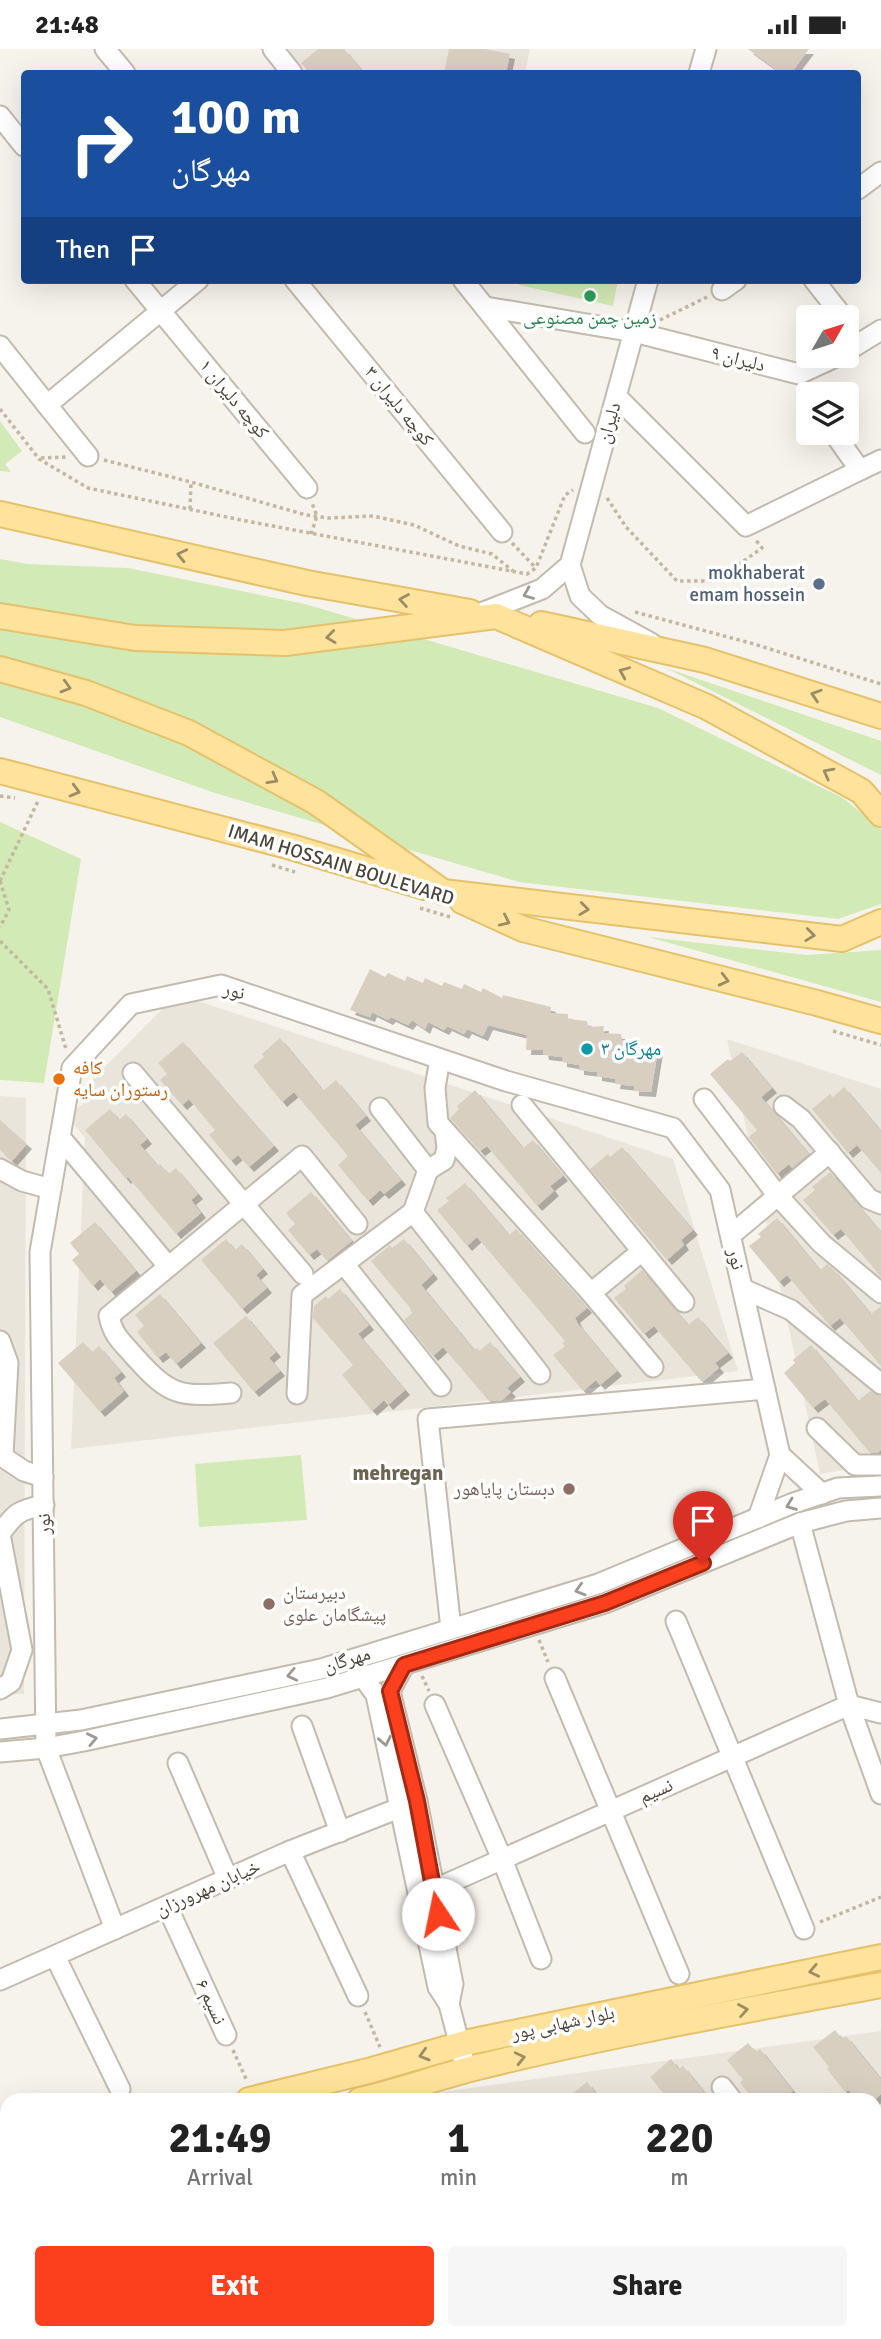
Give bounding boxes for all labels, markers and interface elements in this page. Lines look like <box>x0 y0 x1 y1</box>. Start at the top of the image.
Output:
text: 21:48 <box>35 9 99 41</box>
text: 100 m <box>171 87 301 147</box>
icon: right <box>56 98 147 189</box>
text: مهرگان <box>171 151 251 190</box>
icon: arrive <box>124 231 162 269</box>
text: Then <box>56 234 110 266</box>
marker: زمین چمن مصنوعی <box>582 288 598 304</box>
north arrow <box>796 305 859 367</box>
map controls <box>796 305 859 445</box>
place label: زمین چمن مصنوعی <box>523 306 657 330</box>
street label: دلیران ۹ <box>709 341 768 377</box>
street label: کوچه دلیران ۱ <box>194 354 274 444</box>
street label: کوچه دلیران ۳ <box>359 361 439 451</box>
button: layers <box>796 382 859 445</box>
street label: دلیران <box>592 399 626 447</box>
one-way arrow <box>176 548 188 563</box>
place label: mokhaberat emam hossein <box>690 561 805 607</box>
marker: mokhaberat emam hossein <box>811 576 827 592</box>
one-way arrow <box>523 586 536 600</box>
one-way arrow <box>399 593 410 608</box>
one-way arrow <box>325 629 337 644</box>
one-way arrow <box>619 666 632 680</box>
one-way arrow <box>59 679 71 694</box>
one-way arrow <box>810 689 823 703</box>
one-way arrow <box>823 767 835 781</box>
one-way arrow <box>266 771 279 784</box>
one-way arrow <box>69 783 81 797</box>
street label: IMAM HOSSAIN BOULEVARD <box>225 819 457 911</box>
one-way arrow <box>578 901 590 916</box>
one-way arrow <box>498 913 510 927</box>
one-way arrow <box>804 928 816 943</box>
one-way arrow <box>718 972 730 986</box>
street label: نور <box>220 977 247 1005</box>
place label: مهرگان ۳ <box>601 1037 661 1061</box>
marker: مهرگان ۳ <box>579 1041 595 1057</box>
place label: کافه رستوران سایه <box>73 1056 168 1102</box>
marker: کافه رستوران سایه <box>51 1071 67 1087</box>
street label: نور <box>722 1245 750 1272</box>
district label: mehregan <box>353 1460 443 1486</box>
place label: دبستان پایاهور <box>453 1477 555 1501</box>
marker: دبستان پایاهور <box>561 1481 577 1497</box>
pin <box>673 1491 733 1563</box>
one-way arrow <box>786 1496 798 1510</box>
icon: arrive <box>684 1502 722 1540</box>
street label: نور <box>32 1513 56 1536</box>
place label: دبیرستان پیشگامان علوی <box>283 1581 386 1627</box>
one-way arrow <box>574 1581 586 1596</box>
marker: دبیرستان پیشگامان علوی <box>261 1596 277 1612</box>
street label: مهرگان <box>321 1642 373 1678</box>
one-way arrow <box>286 1667 298 1681</box>
one-way arrow <box>86 1732 98 1747</box>
one-way arrow <box>377 1735 392 1747</box>
street label: نسیم <box>635 1773 677 1809</box>
street label: خیابان مهرورزان <box>152 1854 264 1922</box>
position arrow <box>401 1877 475 1951</box>
one-way arrow <box>808 1962 820 1977</box>
street label: نسیم ۶ <box>190 1975 232 2029</box>
street label: بلوار شهابی پور <box>508 2000 617 2046</box>
one-way arrow <box>737 2004 749 2019</box>
one-way arrow <box>418 2047 430 2061</box>
one-way arrow <box>514 2051 526 2066</box>
text: 21:49 <box>168 2113 272 2164</box>
text: 1 <box>447 2113 470 2164</box>
text: 220 <box>645 2113 714 2164</box>
text: Arrival <box>187 2163 253 2192</box>
text: min <box>440 2163 477 2192</box>
text: m <box>670 2163 689 2192</box>
button: Exit <box>35 2246 434 2326</box>
button: Share <box>448 2246 847 2326</box>

